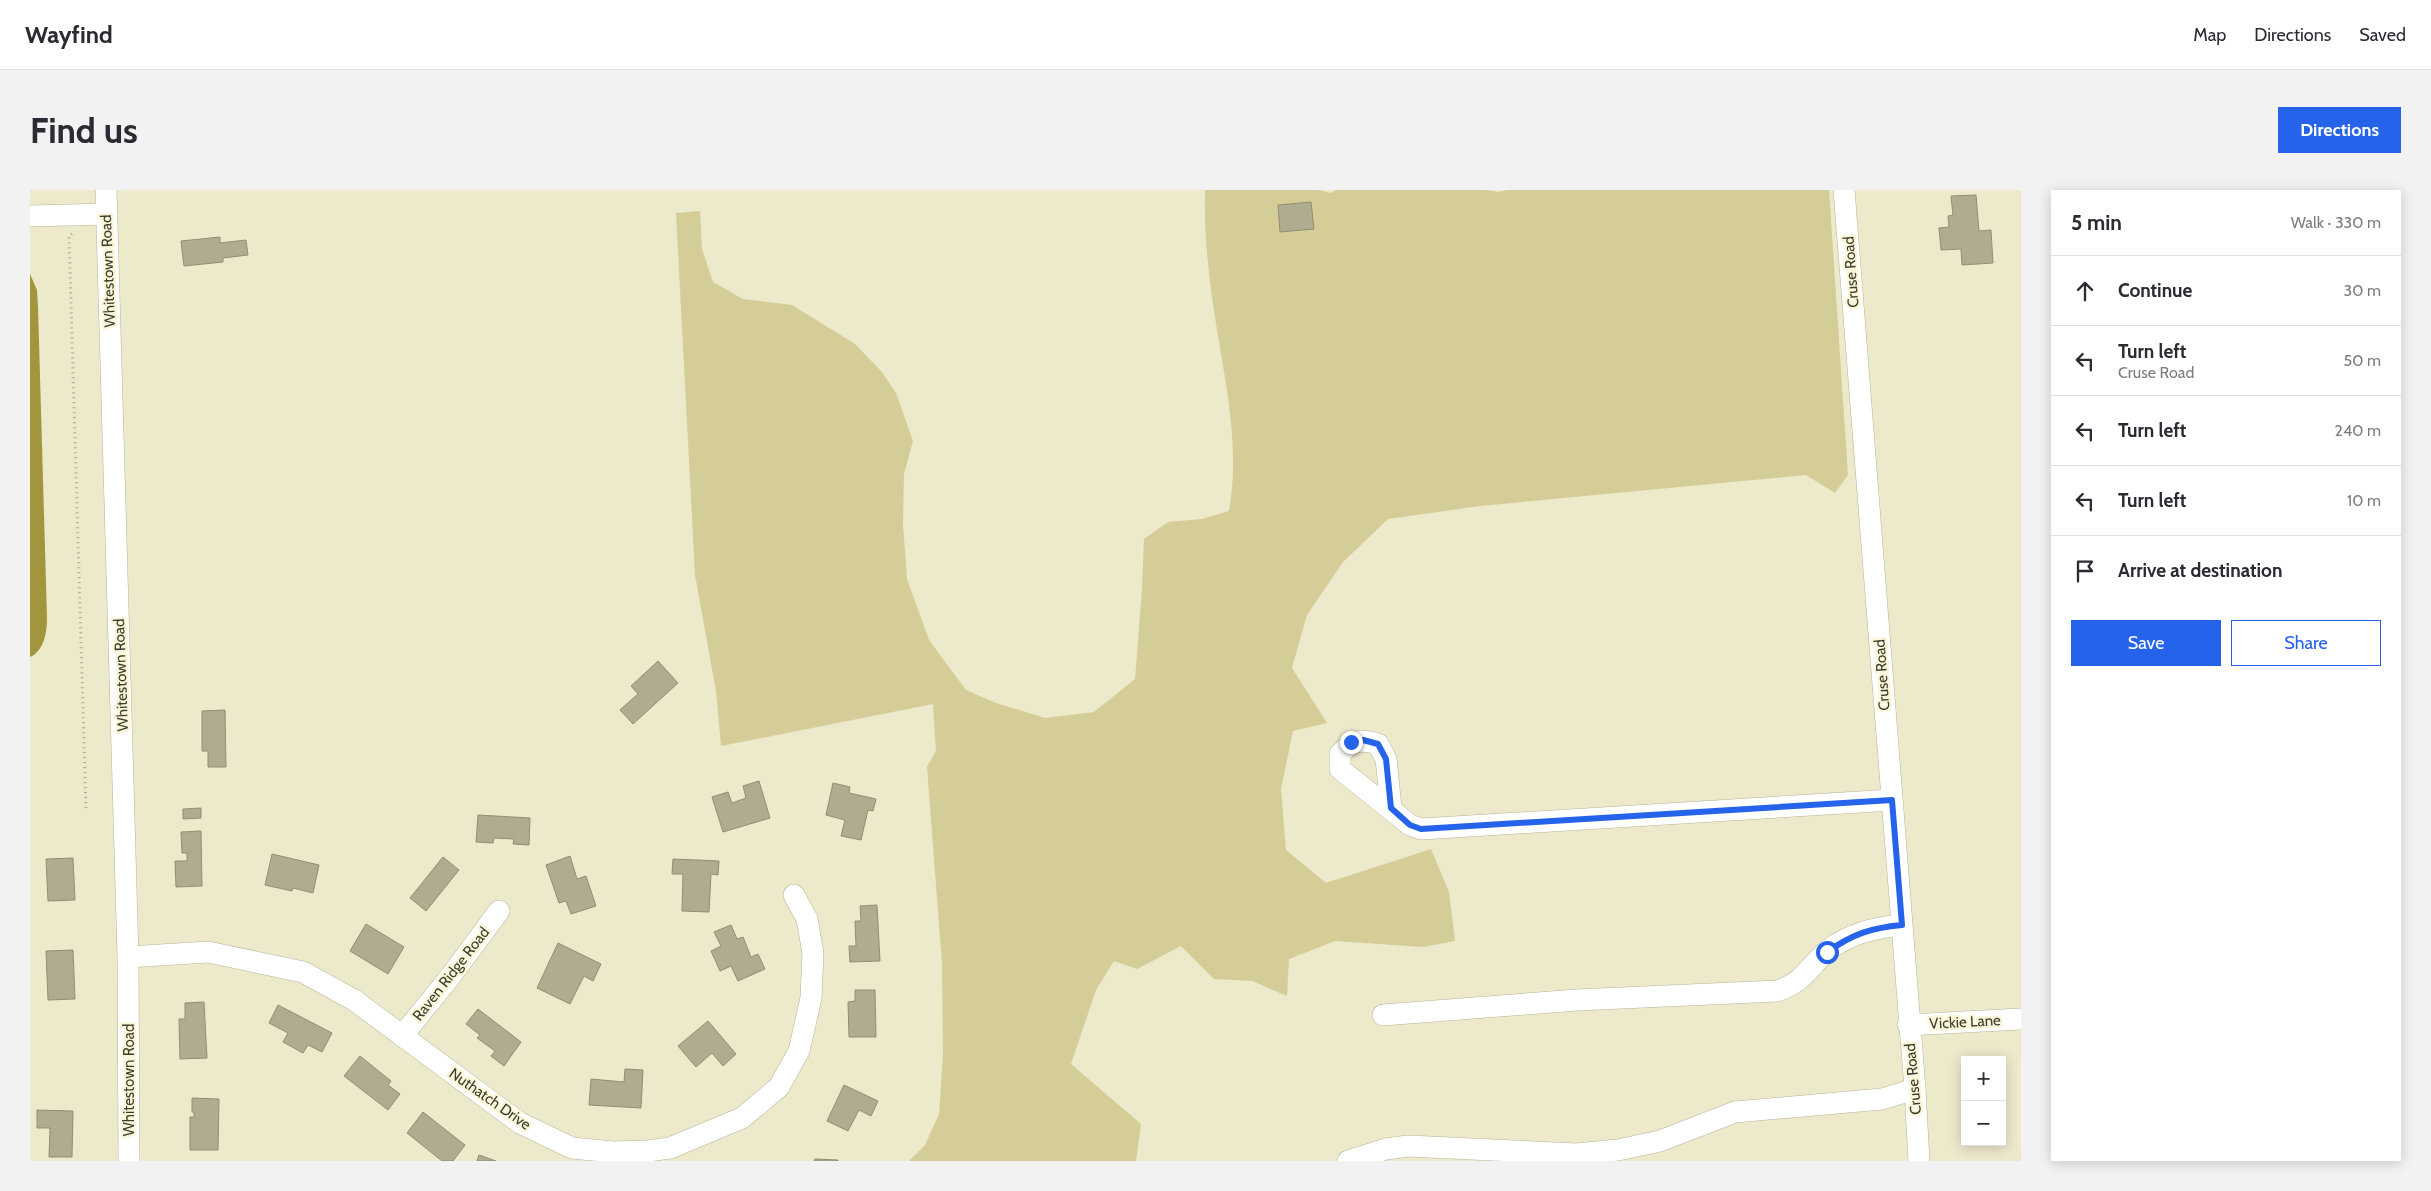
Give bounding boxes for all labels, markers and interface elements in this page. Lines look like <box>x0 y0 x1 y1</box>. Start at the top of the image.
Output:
text: Wayfind <box>25 20 113 49</box>
text: Map <box>2193 24 2226 46</box>
text: Directions <box>2254 24 2331 46</box>
text: Saved <box>2359 24 2406 46</box>
button: Directions <box>2278 107 2401 153</box>
text: Find us <box>30 109 138 152</box>
text: 5 min <box>2071 210 2122 235</box>
text: Walk · 330 m <box>2291 213 2381 232</box>
street label: Whitestown Road <box>97 214 119 328</box>
street label: Cruse Road <box>1840 236 1862 308</box>
icon: ahead <box>2071 277 2099 305</box>
text: Continue <box>2118 279 2192 302</box>
text: 30 m <box>2344 281 2381 300</box>
text: Turn left <box>2118 340 2186 363</box>
icon: left <box>2071 347 2099 375</box>
text: 50 m <box>2344 351 2381 370</box>
text: Cruse Road <box>2118 363 2194 382</box>
icon: left <box>2071 417 2099 445</box>
text: Turn left <box>2118 419 2186 442</box>
text: 240 m <box>2335 421 2381 440</box>
icon: left <box>2071 487 2099 515</box>
text: Turn left <box>2118 489 2186 512</box>
text: 10 m <box>2347 491 2381 510</box>
icon: arrive <box>2071 557 2099 585</box>
text: Arrive at destination <box>2118 559 2282 582</box>
street label: Whitestown Road <box>110 618 132 732</box>
button: Save <box>2071 620 2221 666</box>
button: Share <box>2231 620 2381 666</box>
street label: Cruse Road <box>1871 639 1893 711</box>
route end <box>1340 731 1363 754</box>
street label: Raven Ridge Road <box>409 924 493 1024</box>
route start <box>1816 941 1839 964</box>
street label: Vickie Lane <box>1929 1011 2002 1033</box>
street label: Whitestown Road <box>120 1024 138 1136</box>
street label: Cruse Road <box>1901 1043 1925 1115</box>
map controls <box>1961 1056 2006 1146</box>
button: + <box>1961 1056 2006 1101</box>
street label: Nuthatch Drive <box>446 1064 535 1134</box>
button: − <box>1961 1101 2006 1146</box>

